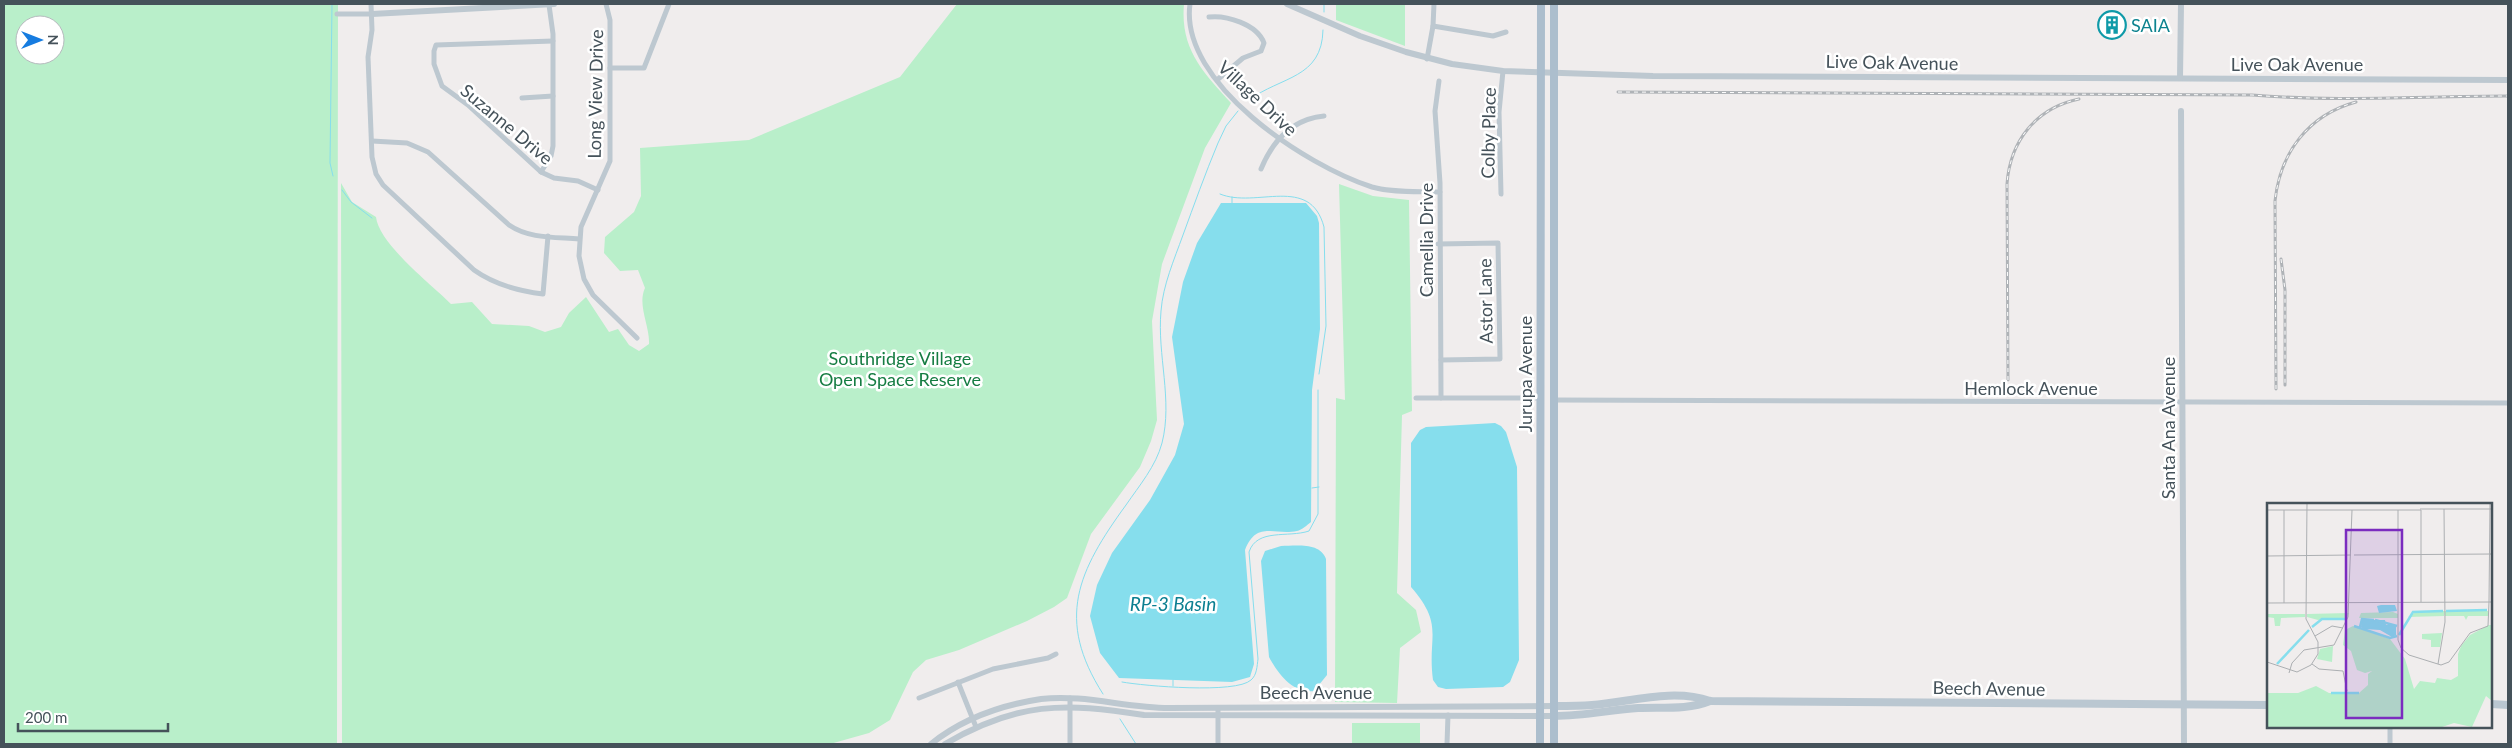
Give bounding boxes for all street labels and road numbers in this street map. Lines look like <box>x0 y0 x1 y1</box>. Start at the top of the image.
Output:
street label: Long View Drive <box>583 29 607 159</box>
street label: Live Oak Avenue <box>1826 50 1958 74</box>
street label: Live Oak Avenue <box>2231 53 2363 75</box>
street label: Village Drive <box>1214 56 1302 140</box>
street label: Suzanne Drive <box>456 79 558 169</box>
street label: Colby Place <box>1476 87 1500 179</box>
street label: Camellia Drive <box>1415 183 1437 297</box>
street label: Astor Lane <box>1473 258 1497 344</box>
street label: Jurupa Avenue <box>1514 316 1536 432</box>
street label: Santa Ana Avenue <box>2157 357 2179 499</box>
street label: Hemlock Avenue <box>1964 377 2098 399</box>
street label: Beech Avenue <box>1932 676 2046 700</box>
street label: Beech Avenue <box>1260 681 1372 703</box>

